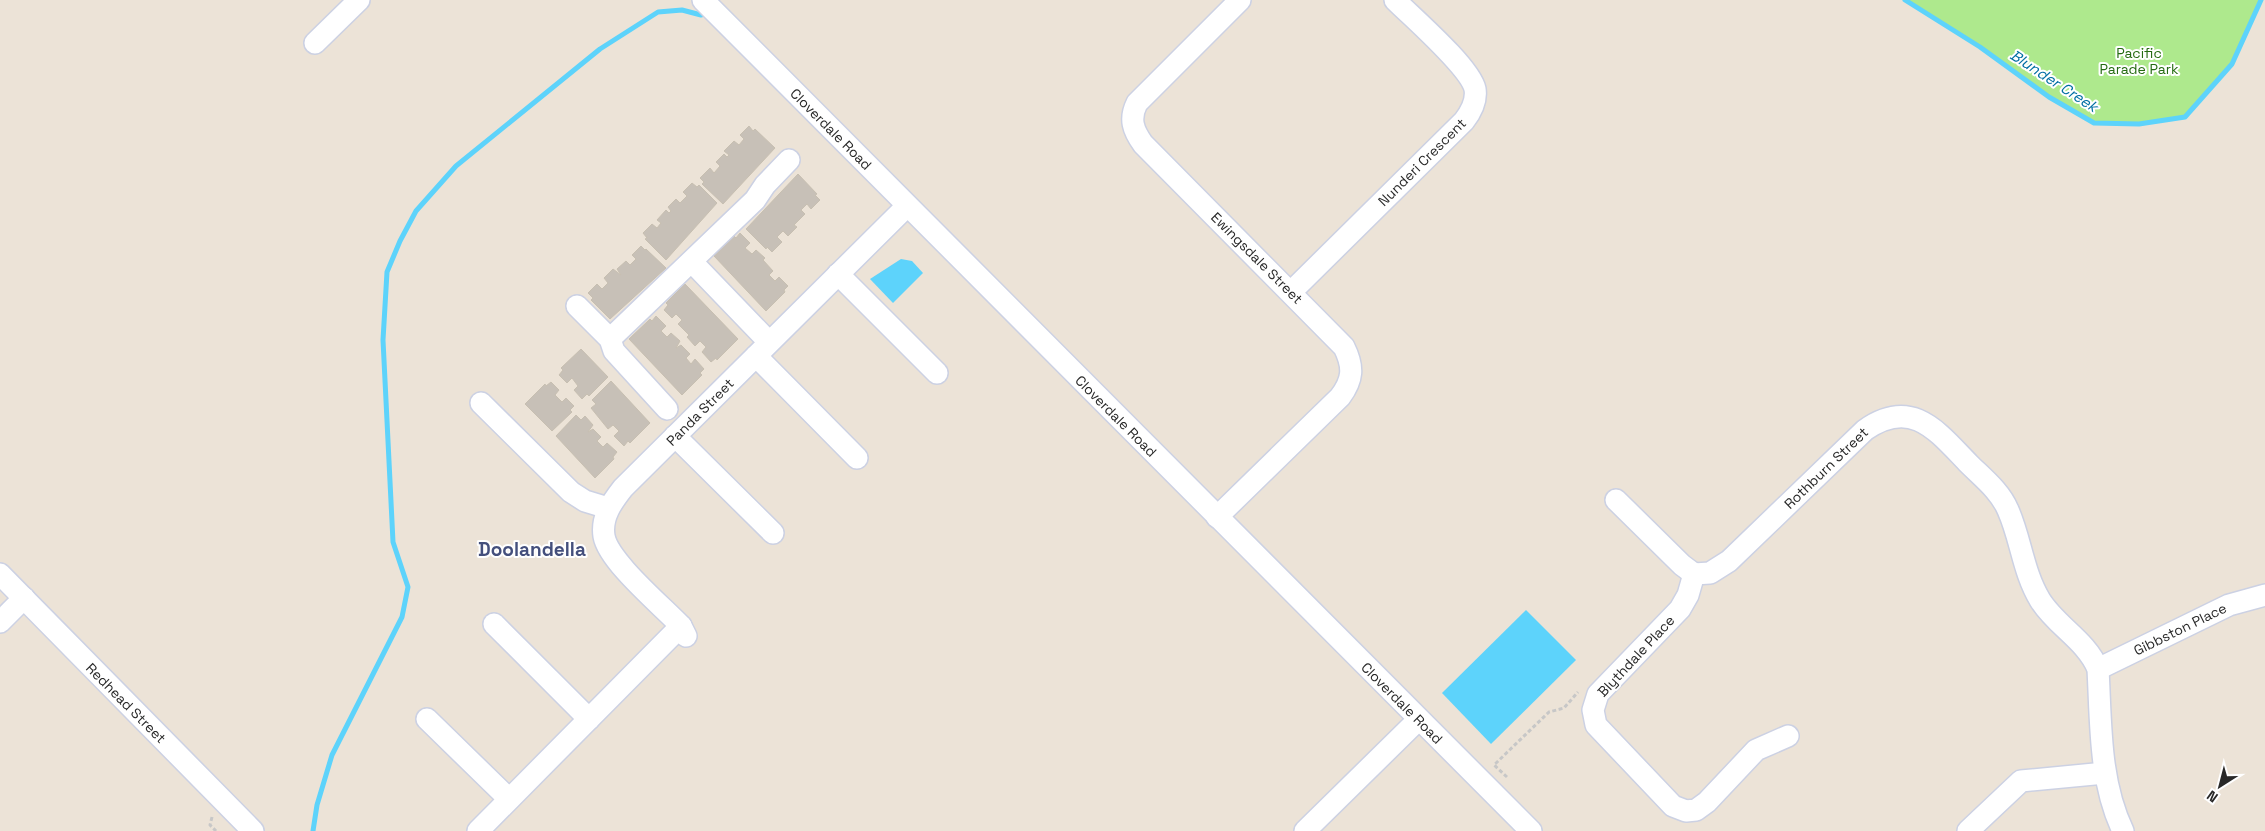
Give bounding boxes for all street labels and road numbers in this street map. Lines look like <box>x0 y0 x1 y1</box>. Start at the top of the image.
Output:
street label: Cloverdale Road <box>786 84 876 174</box>
street label: Nunderi Crescent <box>1374 114 1470 210</box>
street label: Ewingsdale Street <box>1207 208 1307 308</box>
street label: Cloverdale Road <box>1071 371 1161 461</box>
street label: Panda Street <box>662 374 738 450</box>
street label: Rothburn Street <box>1780 423 1872 513</box>
street label: Gibbston Place <box>2131 599 2229 659</box>
street label: Blythdale Place <box>1594 611 1678 701</box>
street label: Cloverdale Road <box>1357 658 1447 748</box>
street label: Redhead Street <box>82 659 170 747</box>

